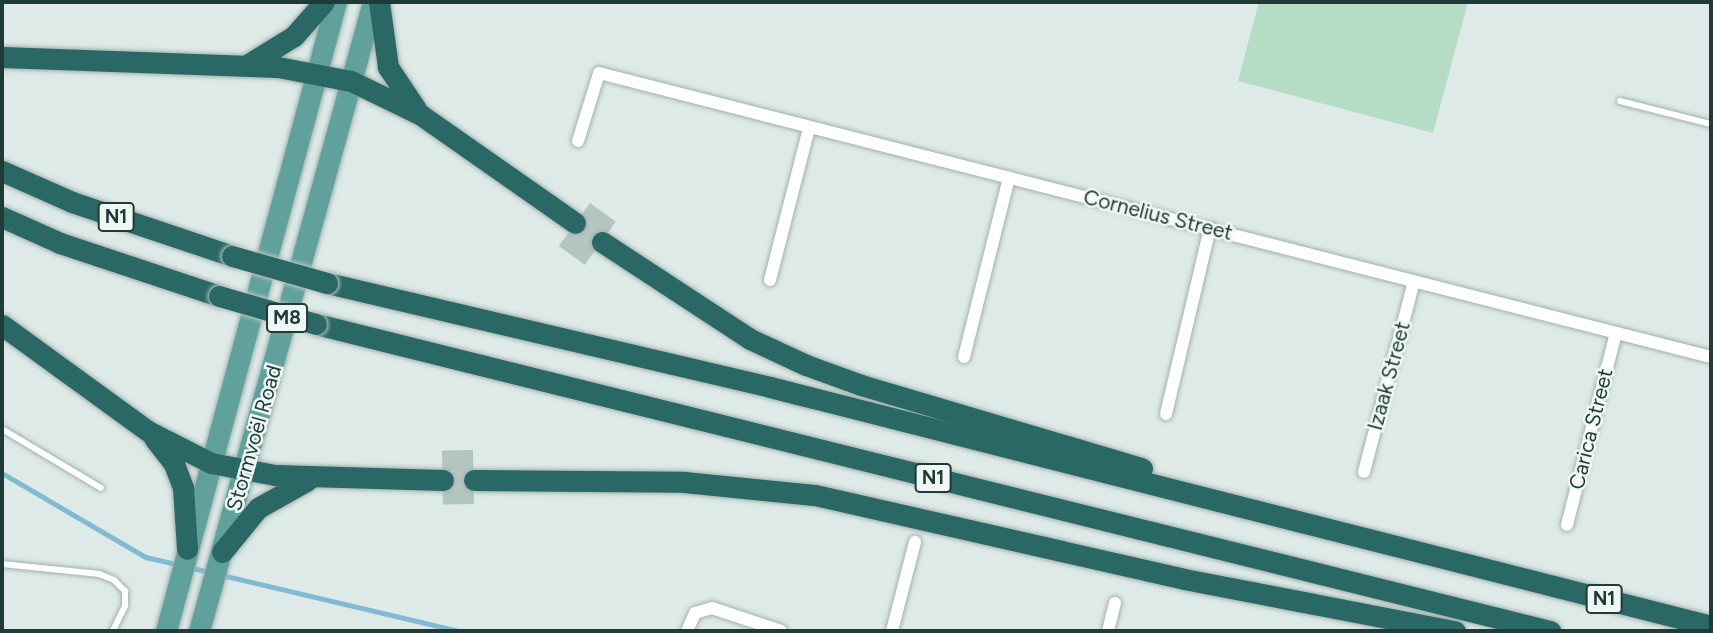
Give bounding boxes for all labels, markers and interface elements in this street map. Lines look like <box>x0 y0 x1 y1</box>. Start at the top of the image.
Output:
street label: Cornelius Street <box>1081 184 1235 246</box>
road number: N1 <box>97 202 135 232</box>
road number: M8 <box>266 302 308 334</box>
street label: Izaak Street <box>1362 319 1416 433</box>
street label: Stormvoël Road <box>221 362 287 514</box>
street label: Carica Street <box>1564 366 1618 492</box>
road number: N1 <box>914 463 952 494</box>
road number: N1 <box>1585 584 1623 614</box>

